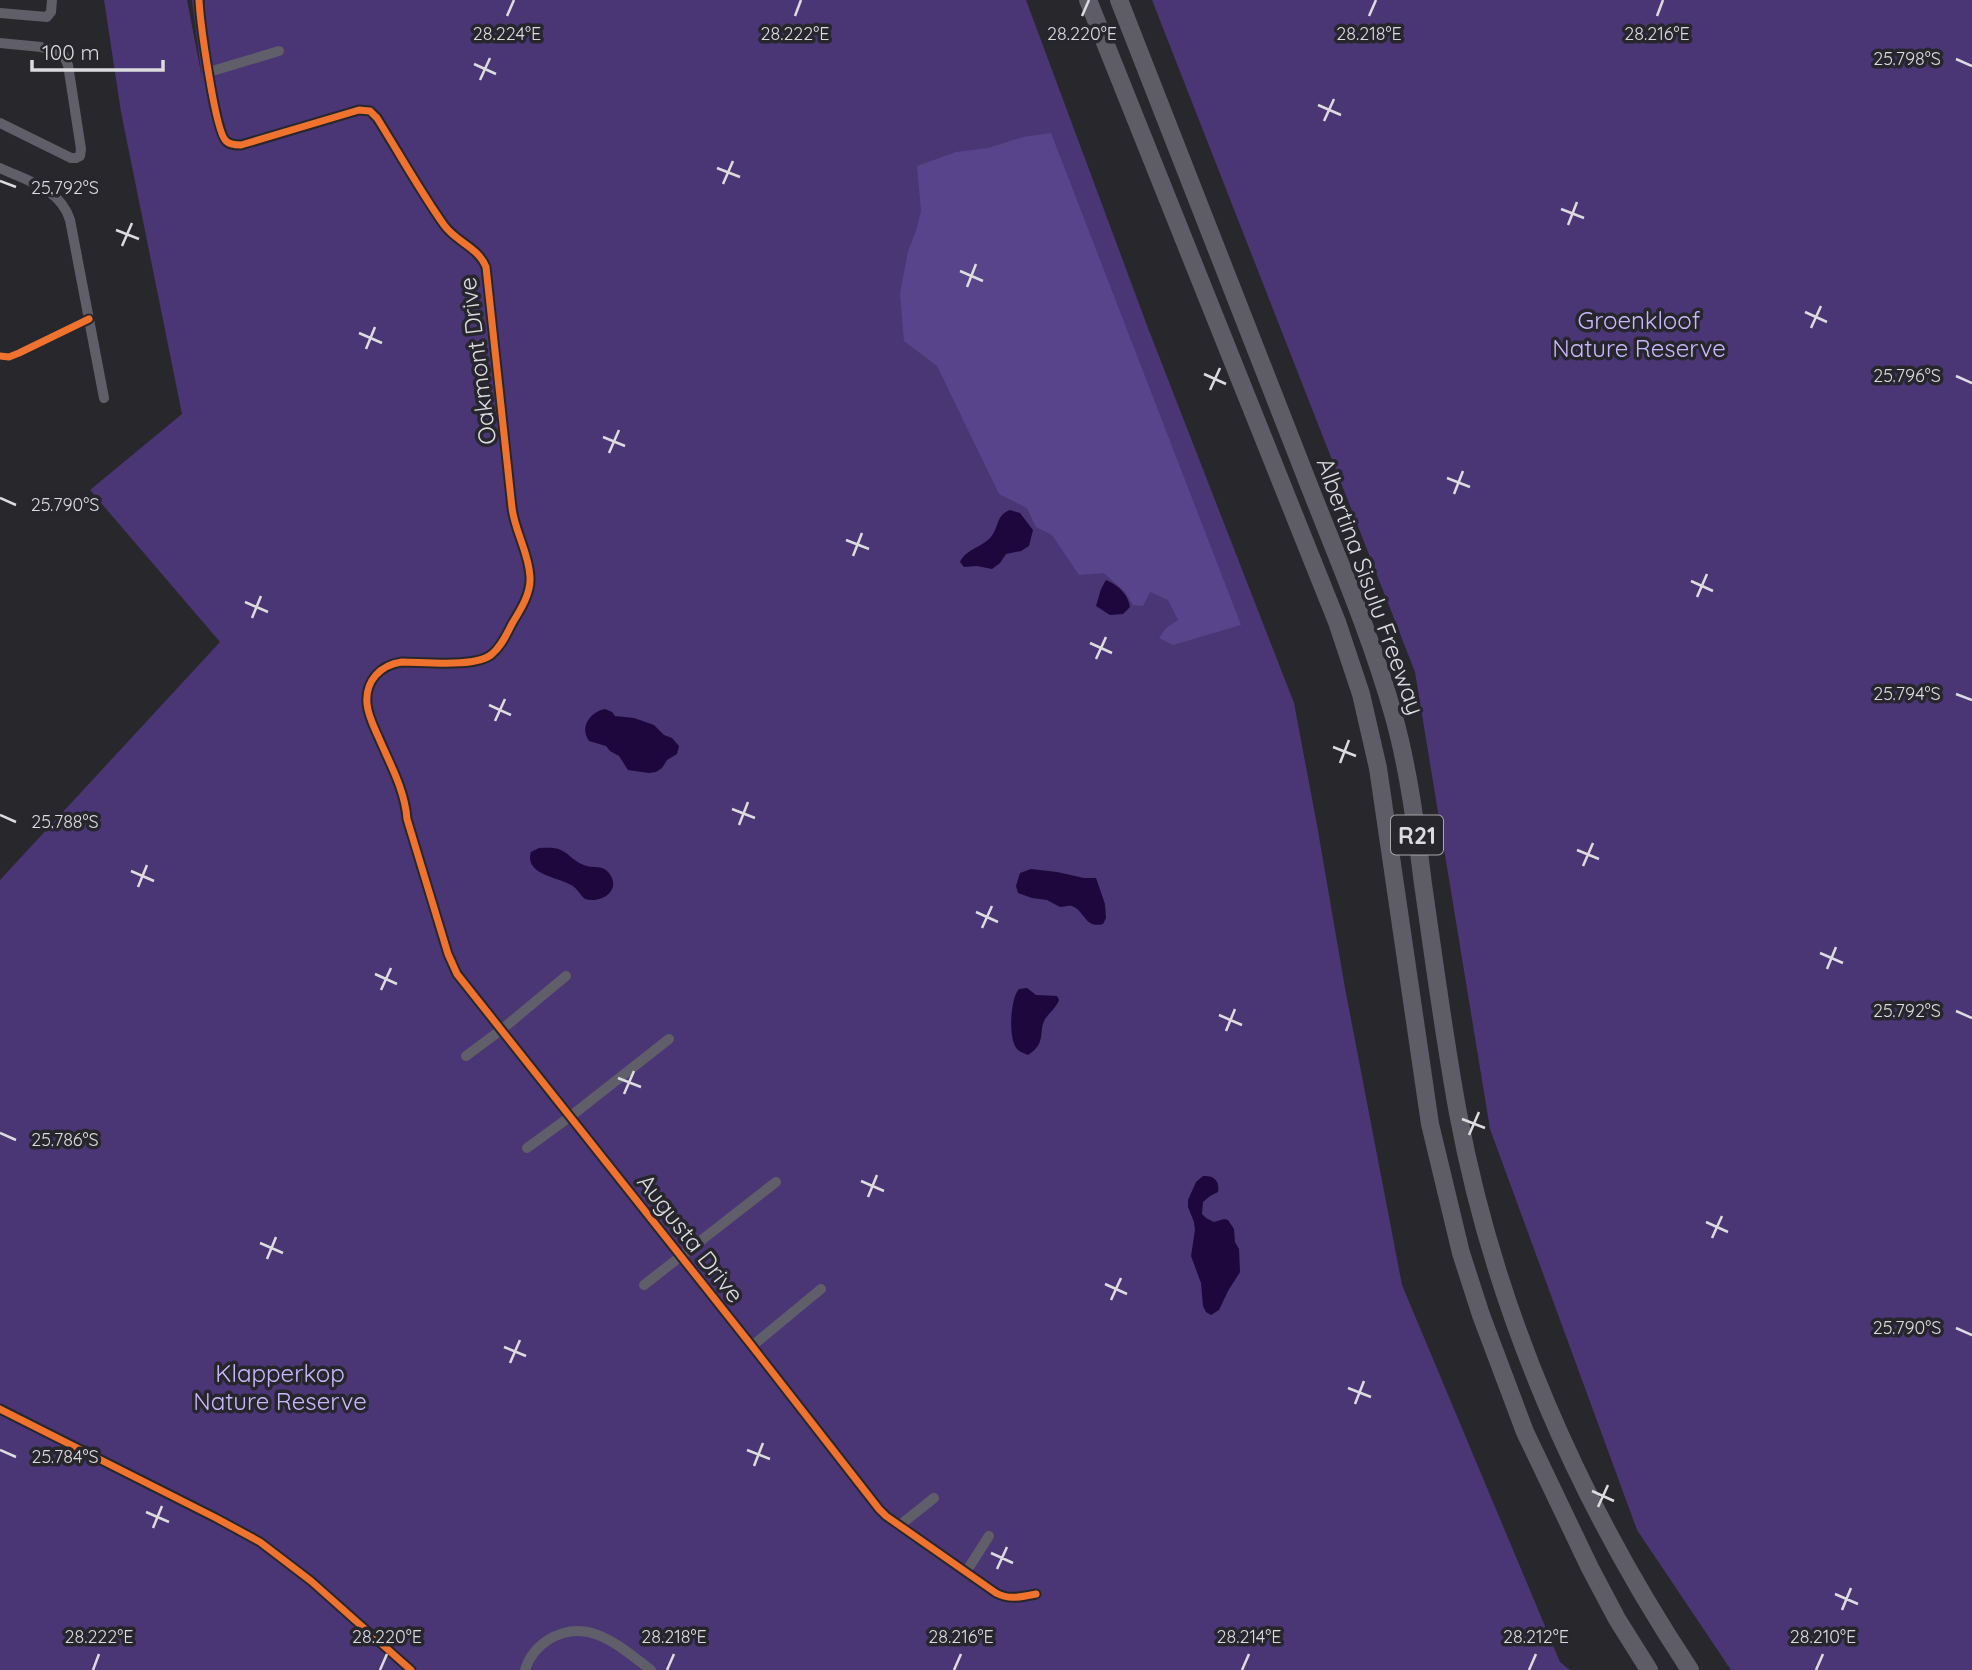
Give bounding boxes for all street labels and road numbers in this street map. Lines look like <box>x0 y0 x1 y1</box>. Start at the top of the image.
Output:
street label: Oakmont Drive <box>452 276 502 446</box>
street label: Albertina Sisulu Freeway <box>1311 453 1431 719</box>
road number: R21 <box>1391 816 1443 855</box>
street label: Augusta Drive <box>631 1168 751 1308</box>

